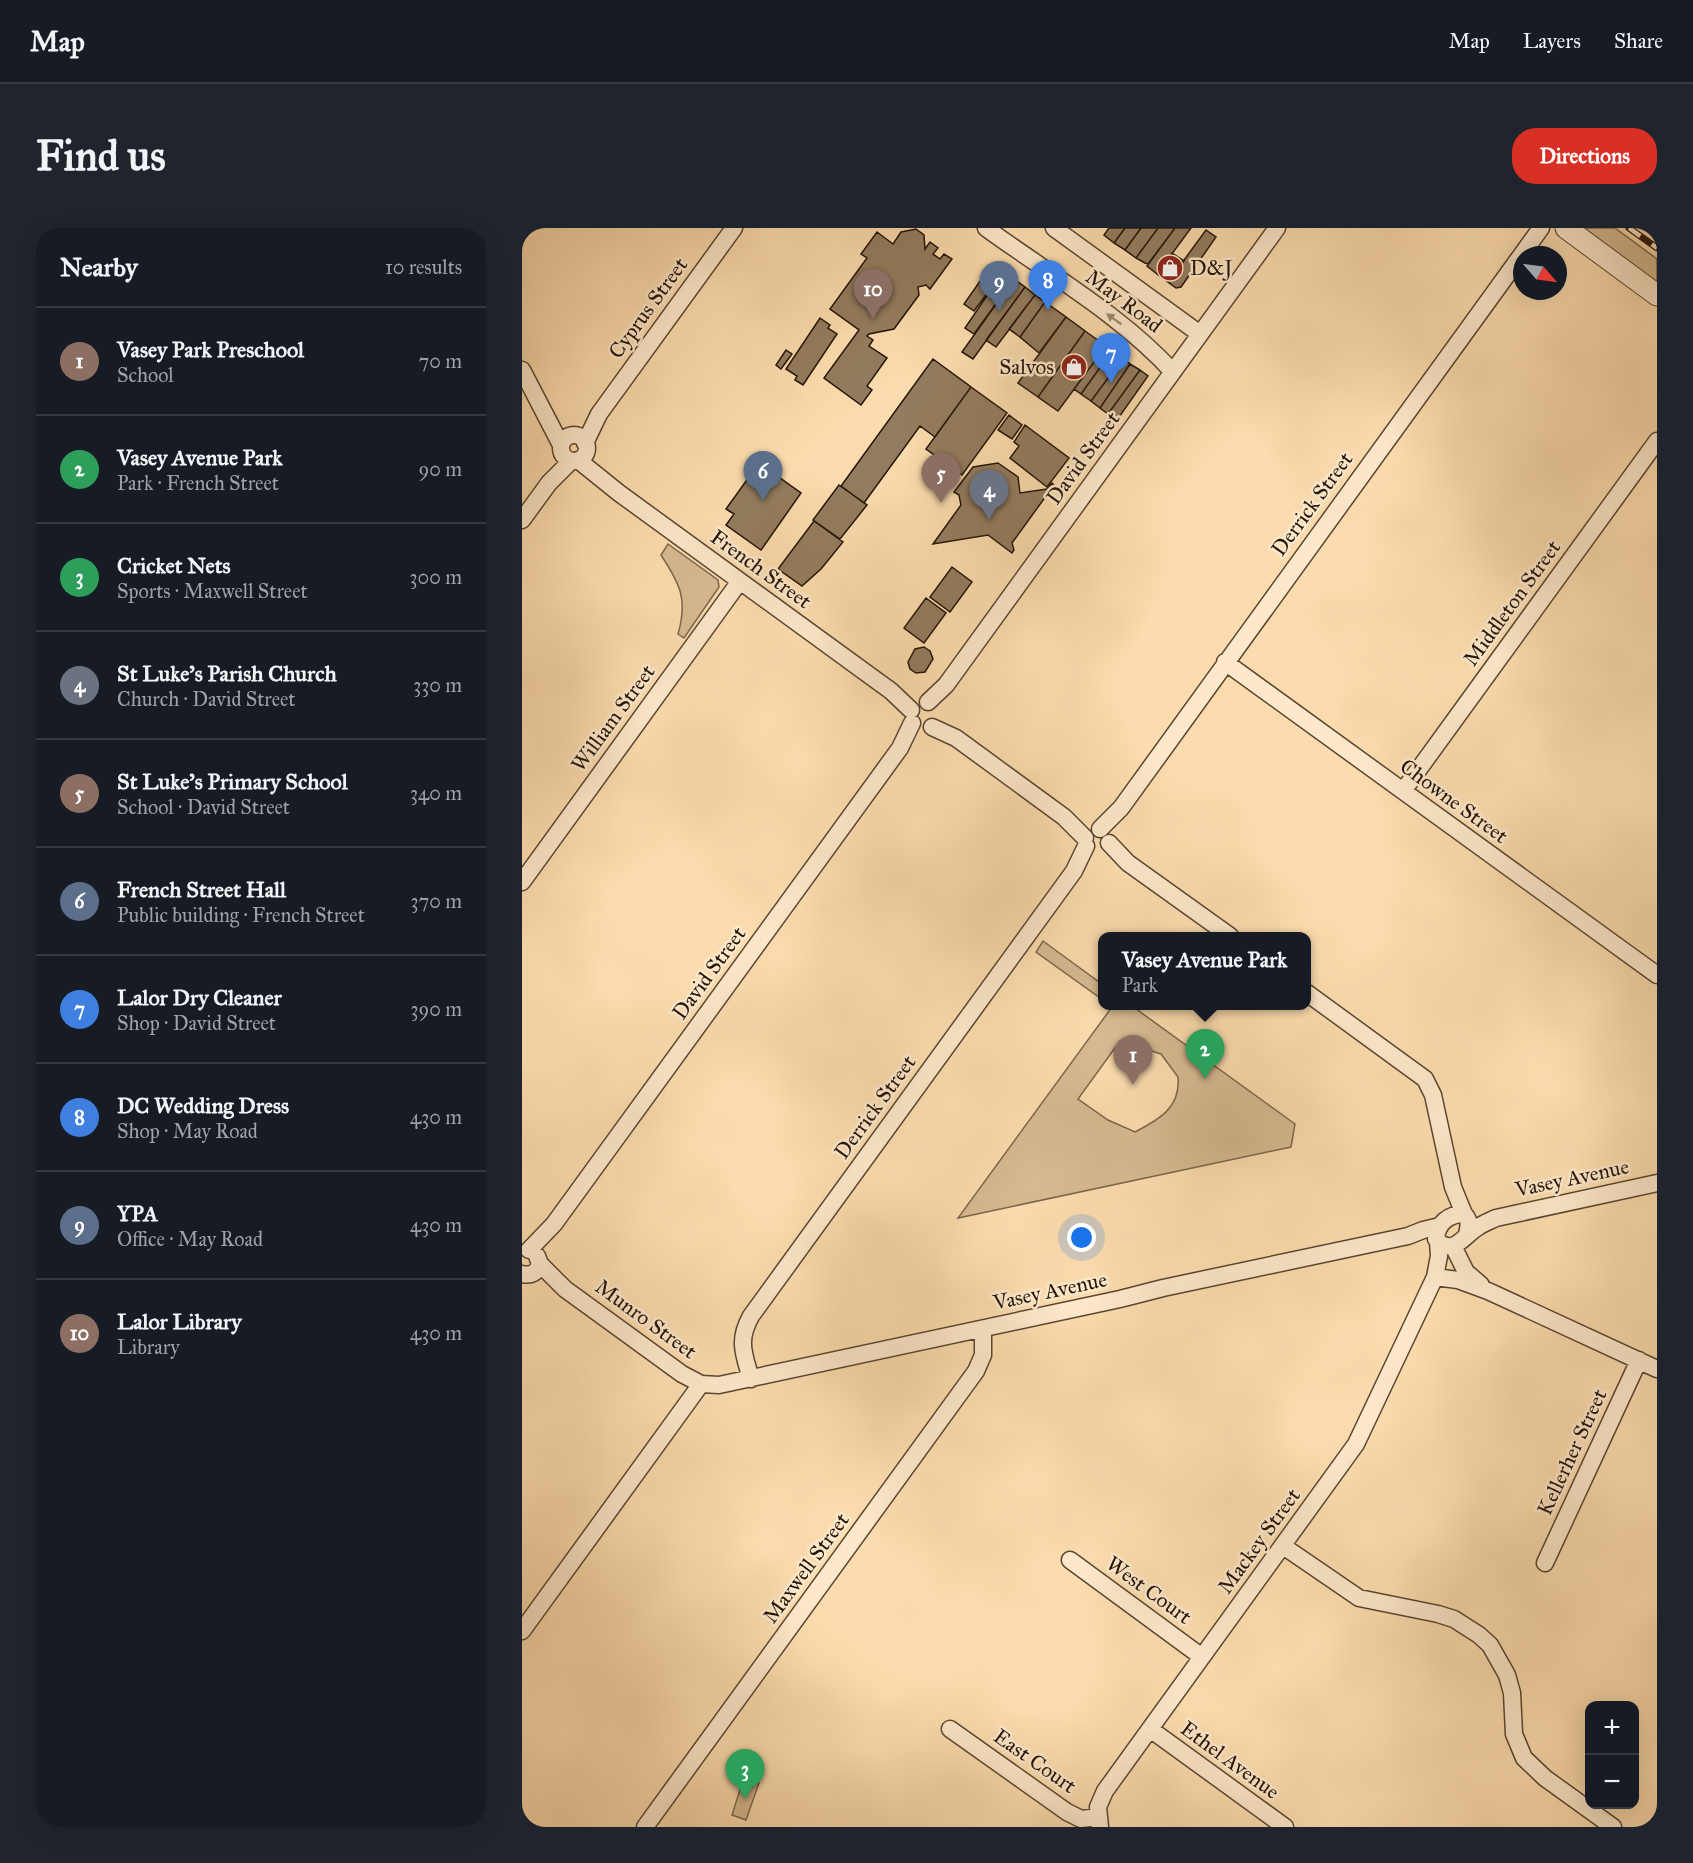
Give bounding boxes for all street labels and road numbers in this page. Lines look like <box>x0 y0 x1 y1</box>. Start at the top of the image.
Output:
street label: Cyprus Street <box>603 252 694 363</box>
street label: May Road <box>1080 264 1168 339</box>
street label: David Street <box>1041 406 1126 509</box>
street label: Derrick Street <box>1266 447 1359 561</box>
street label: French Street <box>706 524 817 615</box>
street label: Middleton Street <box>1458 535 1567 671</box>
street label: William Street <box>565 659 661 777</box>
street label: Chowne Street <box>1395 753 1514 849</box>
street label: David Street <box>667 921 752 1024</box>
street label: Derrick Street <box>829 1050 922 1164</box>
street label: Vasey Avenue <box>1512 1153 1631 1203</box>
street label: Vasey Avenue <box>990 1266 1109 1316</box>
street label: Munro Street <box>590 1273 702 1365</box>
street label: Kellerher Street <box>1531 1384 1613 1519</box>
street label: Mackey Street <box>1212 1483 1306 1599</box>
street label: Maxwell Street <box>757 1507 855 1628</box>
street label: West Court <box>1101 1550 1197 1630</box>
street label: Ethel Avenue <box>1175 1715 1285 1805</box>
street label: East Court <box>989 1723 1082 1799</box>

